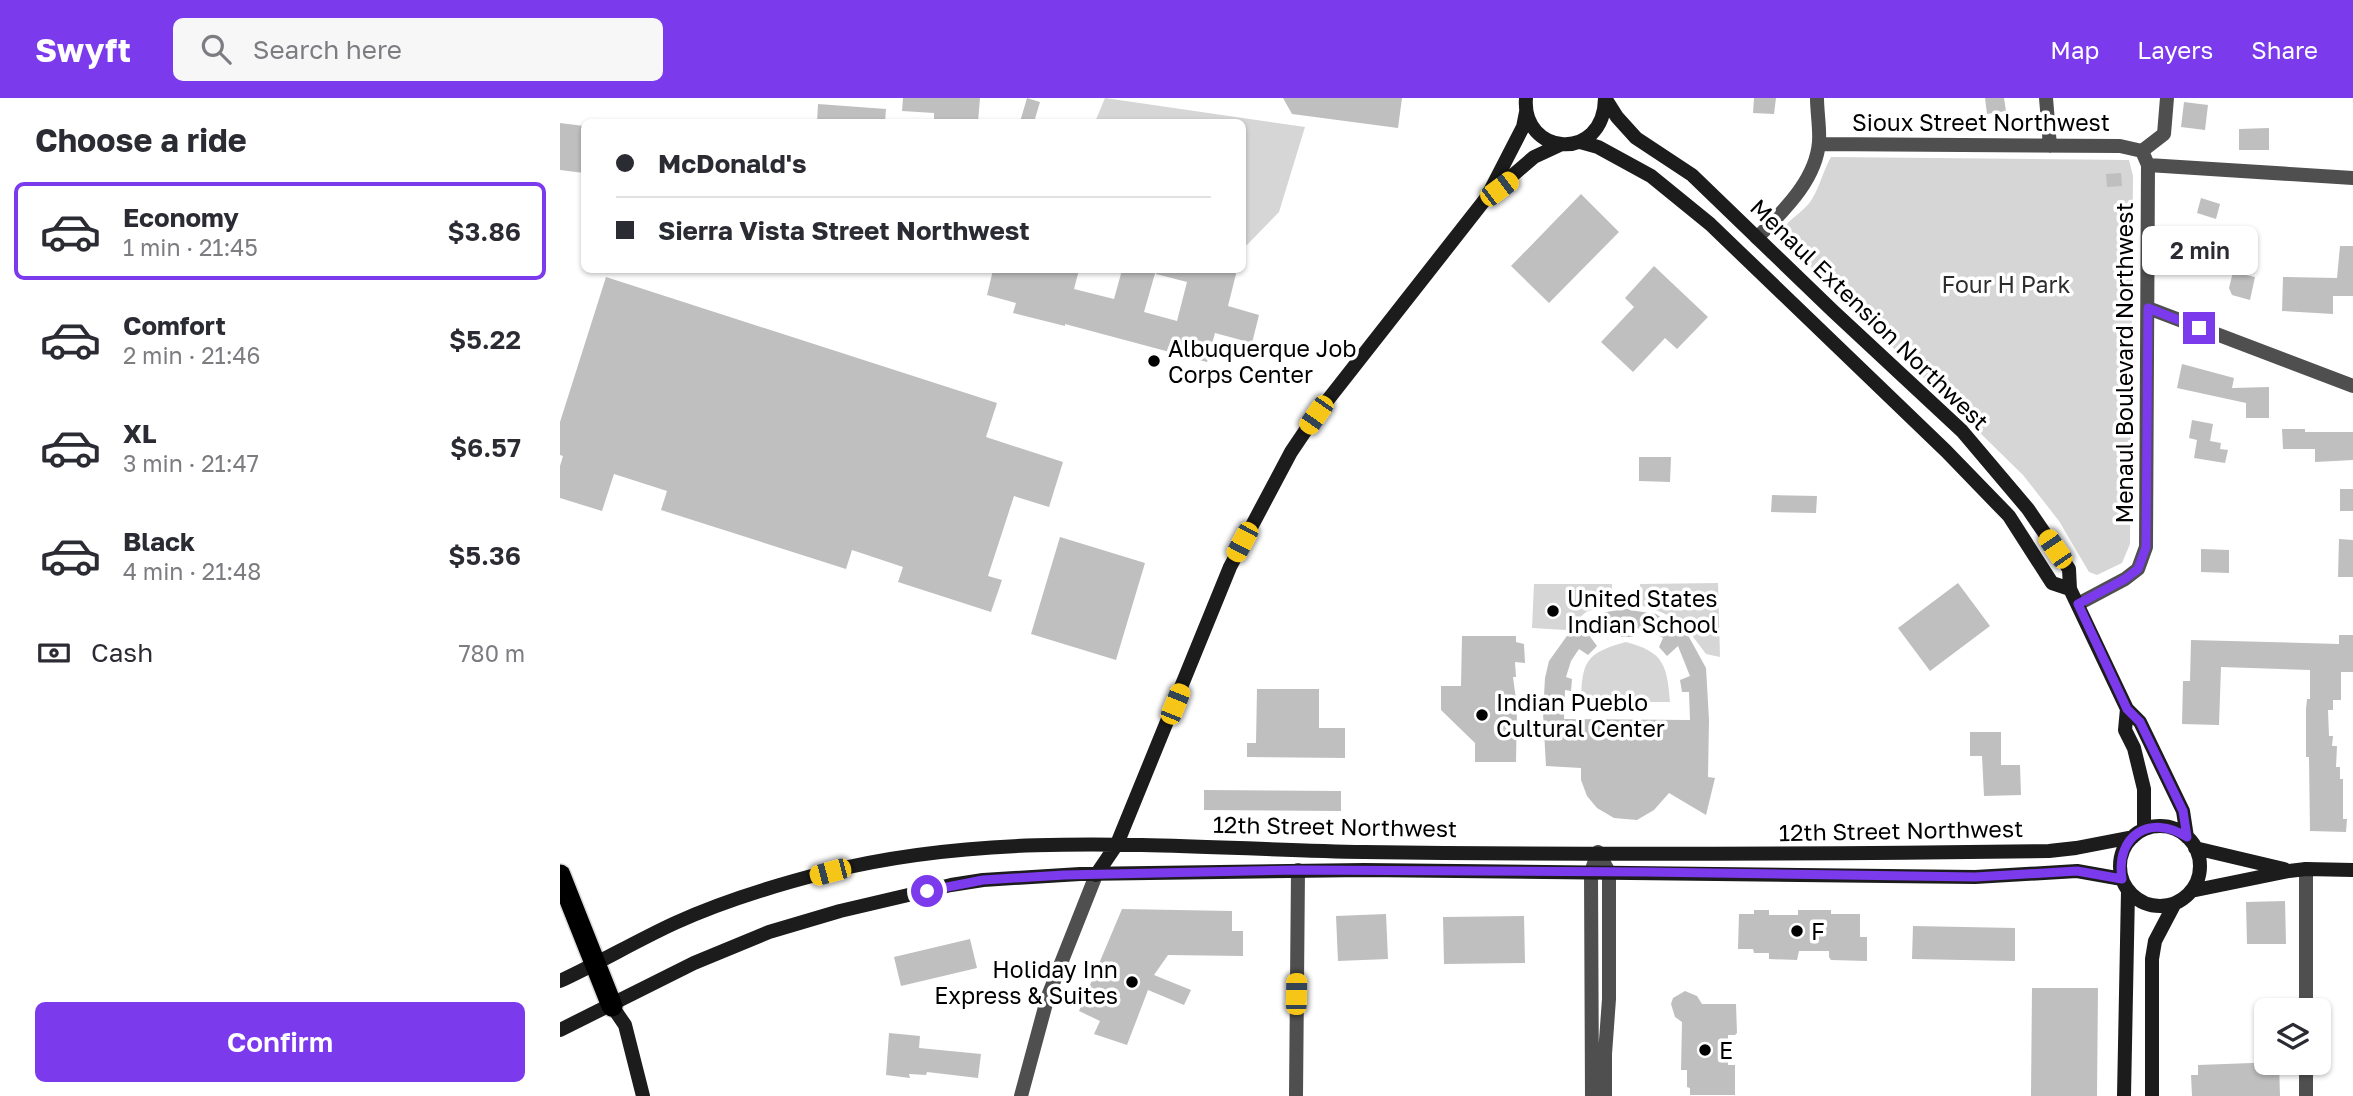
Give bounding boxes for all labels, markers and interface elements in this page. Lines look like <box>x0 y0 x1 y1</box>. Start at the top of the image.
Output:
search box <box>173 18 663 81</box>
text: Swyft <box>35 30 131 69</box>
icon: search <box>197 30 235 68</box>
text: Search here <box>253 34 402 65</box>
text: Map <box>2050 35 2099 64</box>
text: Layers <box>2137 35 2213 64</box>
text: Share <box>2251 35 2318 64</box>
street label: Sioux Street Northwest <box>1852 108 2110 136</box>
text: Choose a ride <box>35 121 247 159</box>
text: McDonald's <box>658 148 806 179</box>
car <box>1476 168 1523 210</box>
street label: Menaul Extension Northwest <box>1745 193 1995 435</box>
icon: car <box>39 200 102 263</box>
text: Economy <box>123 202 239 233</box>
street label: Menaul Boulevard Northwest <box>2110 202 2138 524</box>
text: Sierra Vista Street Northwest <box>658 215 1030 246</box>
text: $3.86 <box>448 216 521 247</box>
callout: 2 min <box>2141 226 2257 275</box>
text: 1 min · 21:45 <box>123 233 258 261</box>
text: 2 min <box>2170 236 2230 264</box>
park label: Four H Park <box>1942 270 2070 298</box>
icon: car <box>39 308 102 371</box>
text: Comfort <box>123 310 226 341</box>
route end <box>2183 312 2215 344</box>
text: $5.22 <box>449 324 521 355</box>
place label: Albuquerque Job Corps Center <box>1168 334 1356 388</box>
text: 2 min · 21:46 <box>123 341 261 369</box>
marker: Albuquerque Job Corps Center <box>1146 353 1162 369</box>
car <box>1296 392 1337 438</box>
icon: car <box>39 416 102 479</box>
text: XL <box>123 418 157 449</box>
text: $6.57 <box>450 432 521 463</box>
text: 3 min · 21:47 <box>123 449 259 477</box>
car <box>1223 519 1262 565</box>
icon: car <box>39 524 102 587</box>
text: Black <box>123 526 195 557</box>
car <box>2035 526 2076 572</box>
text: $5.36 <box>448 540 521 571</box>
text: 4 min · 21:48 <box>123 557 261 585</box>
place label: United States Indian School <box>1567 584 1718 638</box>
marker: United States Indian School <box>1545 603 1561 619</box>
icon: cash <box>35 634 73 672</box>
text: Cash <box>91 637 153 668</box>
text: 780 m <box>458 639 525 667</box>
car <box>1158 681 1193 727</box>
place label: Indian Pueblo Cultural Center <box>1496 688 1665 742</box>
marker: Indian Pueblo Cultural Center <box>1474 707 1490 723</box>
street label: 12th Street Northwest <box>1213 810 1457 842</box>
street label: 12th Street Northwest <box>1779 814 2023 846</box>
car <box>807 856 854 888</box>
route start <box>911 875 943 907</box>
place label: F <box>1811 917 1825 945</box>
marker: F <box>1789 923 1805 939</box>
place label: Holiday Inn Express & Suites <box>934 955 1118 1009</box>
car <box>1286 973 1307 1015</box>
marker: Holiday Inn Express & Suites <box>1124 974 1140 990</box>
map controls <box>2254 998 2331 1075</box>
button: layers <box>2254 998 2331 1075</box>
button: Confirm <box>35 1002 525 1082</box>
place label: E <box>1719 1036 1733 1064</box>
marker: E <box>1697 1042 1713 1058</box>

